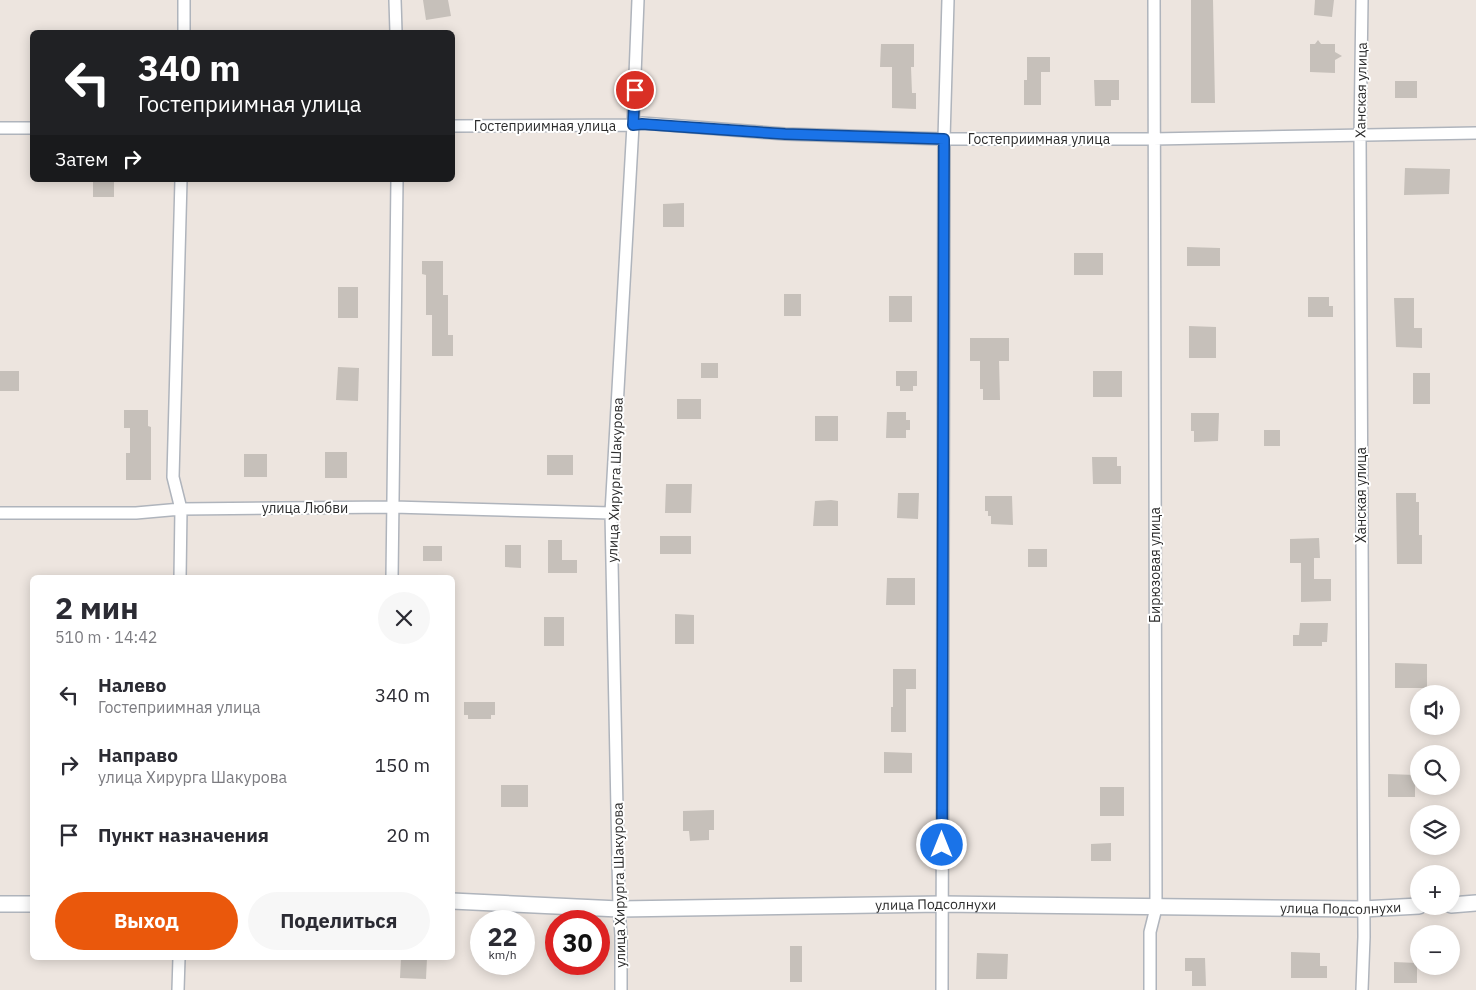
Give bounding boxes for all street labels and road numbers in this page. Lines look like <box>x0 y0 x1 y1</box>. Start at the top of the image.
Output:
street label: Ханская улица <box>1351 41 1371 138</box>
street label: Гостеприимная улица <box>474 117 617 135</box>
street label: Гостеприимная улица <box>968 130 1111 148</box>
street label: улица Хирурга Шакурова <box>603 396 627 563</box>
street label: Ханская улица <box>1352 447 1370 543</box>
street label: улица Любви <box>262 499 348 517</box>
street label: Бирюзовая улица <box>1146 507 1164 623</box>
street label: улица Хирурга Шакурова <box>609 802 629 968</box>
street label: улица Подсолнухи <box>875 895 997 914</box>
street label: улица Подсолнухи <box>1280 898 1402 918</box>

